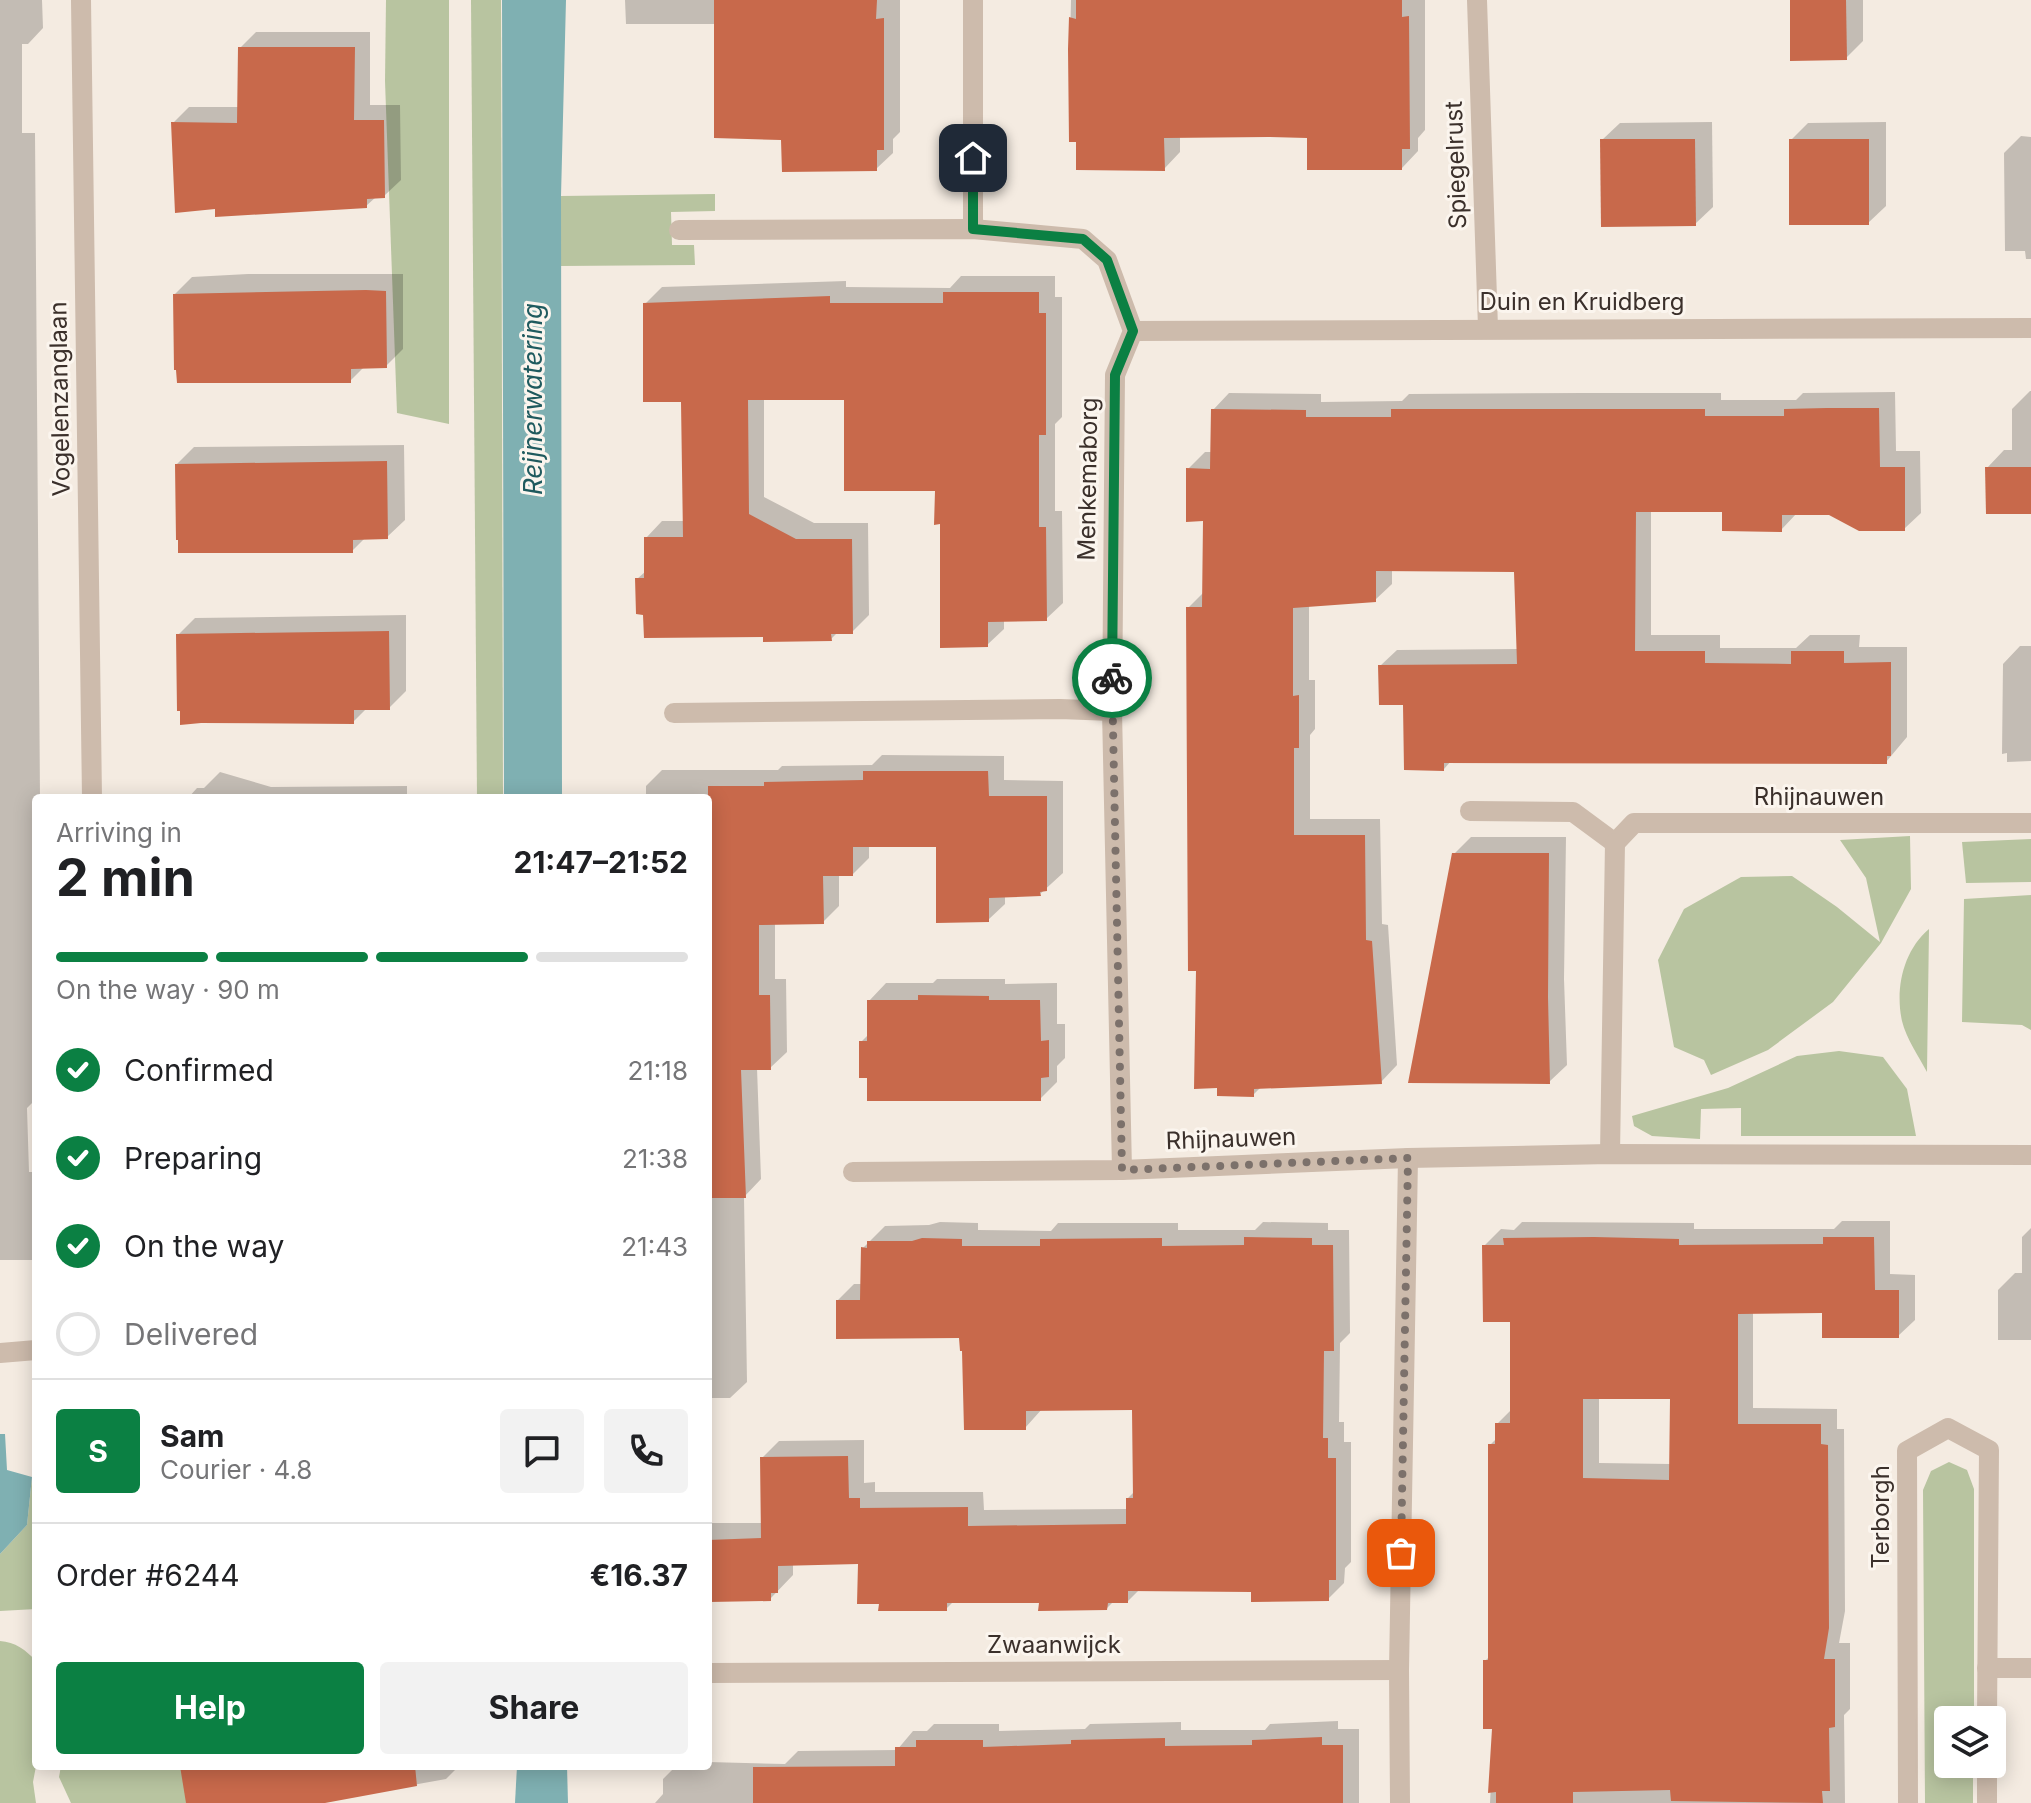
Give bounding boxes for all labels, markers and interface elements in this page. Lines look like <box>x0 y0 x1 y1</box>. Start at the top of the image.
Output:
street label: Spiegelrust <box>1439 100 1472 230</box>
pin <box>939 124 1007 192</box>
icon: home <box>951 136 995 180</box>
street label: Duin en Kruidberg <box>1479 287 1685 316</box>
street label: Vogelenzanglaan <box>43 301 76 497</box>
water label: Reijnerwatering <box>517 303 548 495</box>
street label: Menkemaborg <box>1072 397 1103 561</box>
courier <box>1072 638 1152 718</box>
icon: bike <box>1090 656 1134 700</box>
street label: Rhijnauwen <box>1754 782 1884 811</box>
text: Arriving in <box>56 817 182 848</box>
text: 21:47–21:52 <box>513 844 688 880</box>
text: 2 min <box>56 846 195 909</box>
text: On the way · 90 m <box>56 974 280 1005</box>
icon: check <box>56 1048 100 1092</box>
text: Confirmed <box>124 1052 274 1088</box>
text: 21:18 <box>627 1055 688 1086</box>
street label: Rhijnauwen <box>1165 1122 1297 1155</box>
icon: check <box>56 1136 100 1180</box>
text: Preparing <box>124 1140 262 1176</box>
text: 21:38 <box>622 1143 688 1174</box>
icon: check <box>56 1224 100 1268</box>
text: On the way <box>124 1228 284 1264</box>
text: 21:43 <box>621 1231 688 1262</box>
text: Delivered <box>124 1316 258 1352</box>
button: chat <box>500 1409 584 1493</box>
button: phone <box>604 1409 688 1493</box>
text: Sam <box>160 1418 224 1454</box>
text: S <box>88 1433 108 1469</box>
text: Courier · 4.8 <box>160 1454 312 1485</box>
street label: Terborgh <box>1866 1465 1895 1569</box>
pin <box>1367 1519 1435 1587</box>
icon: bag <box>1379 1531 1423 1575</box>
text: Order #6244 <box>56 1557 240 1593</box>
text: €16.37 <box>590 1557 688 1593</box>
street label: Zwaanwijck <box>987 1630 1121 1659</box>
button: Help <box>56 1662 364 1754</box>
button: Share <box>380 1662 688 1754</box>
map controls <box>1934 1706 2006 1778</box>
button: layers <box>1934 1706 2006 1778</box>

